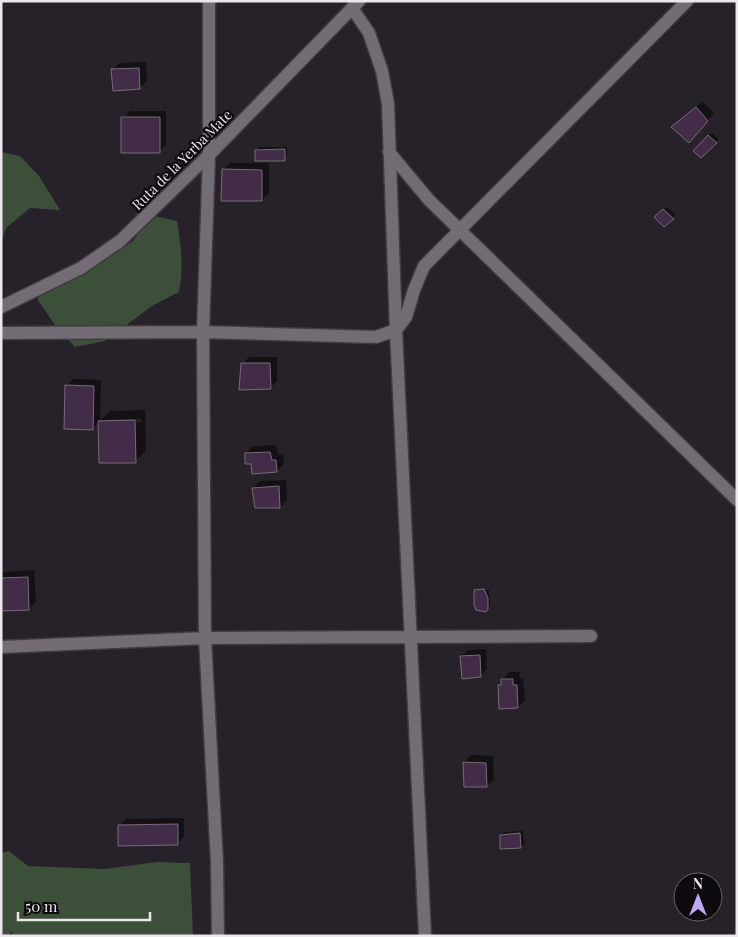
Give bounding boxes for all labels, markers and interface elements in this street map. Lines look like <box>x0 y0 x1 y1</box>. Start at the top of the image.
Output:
street label: Ruta de la Yerba Mate <box>127 105 236 214</box>
north arrow <box>673 872 723 922</box>
text: N <box>693 874 703 893</box>
scale bar <box>18 890 150 922</box>
text: 50 m <box>25 896 58 916</box>

